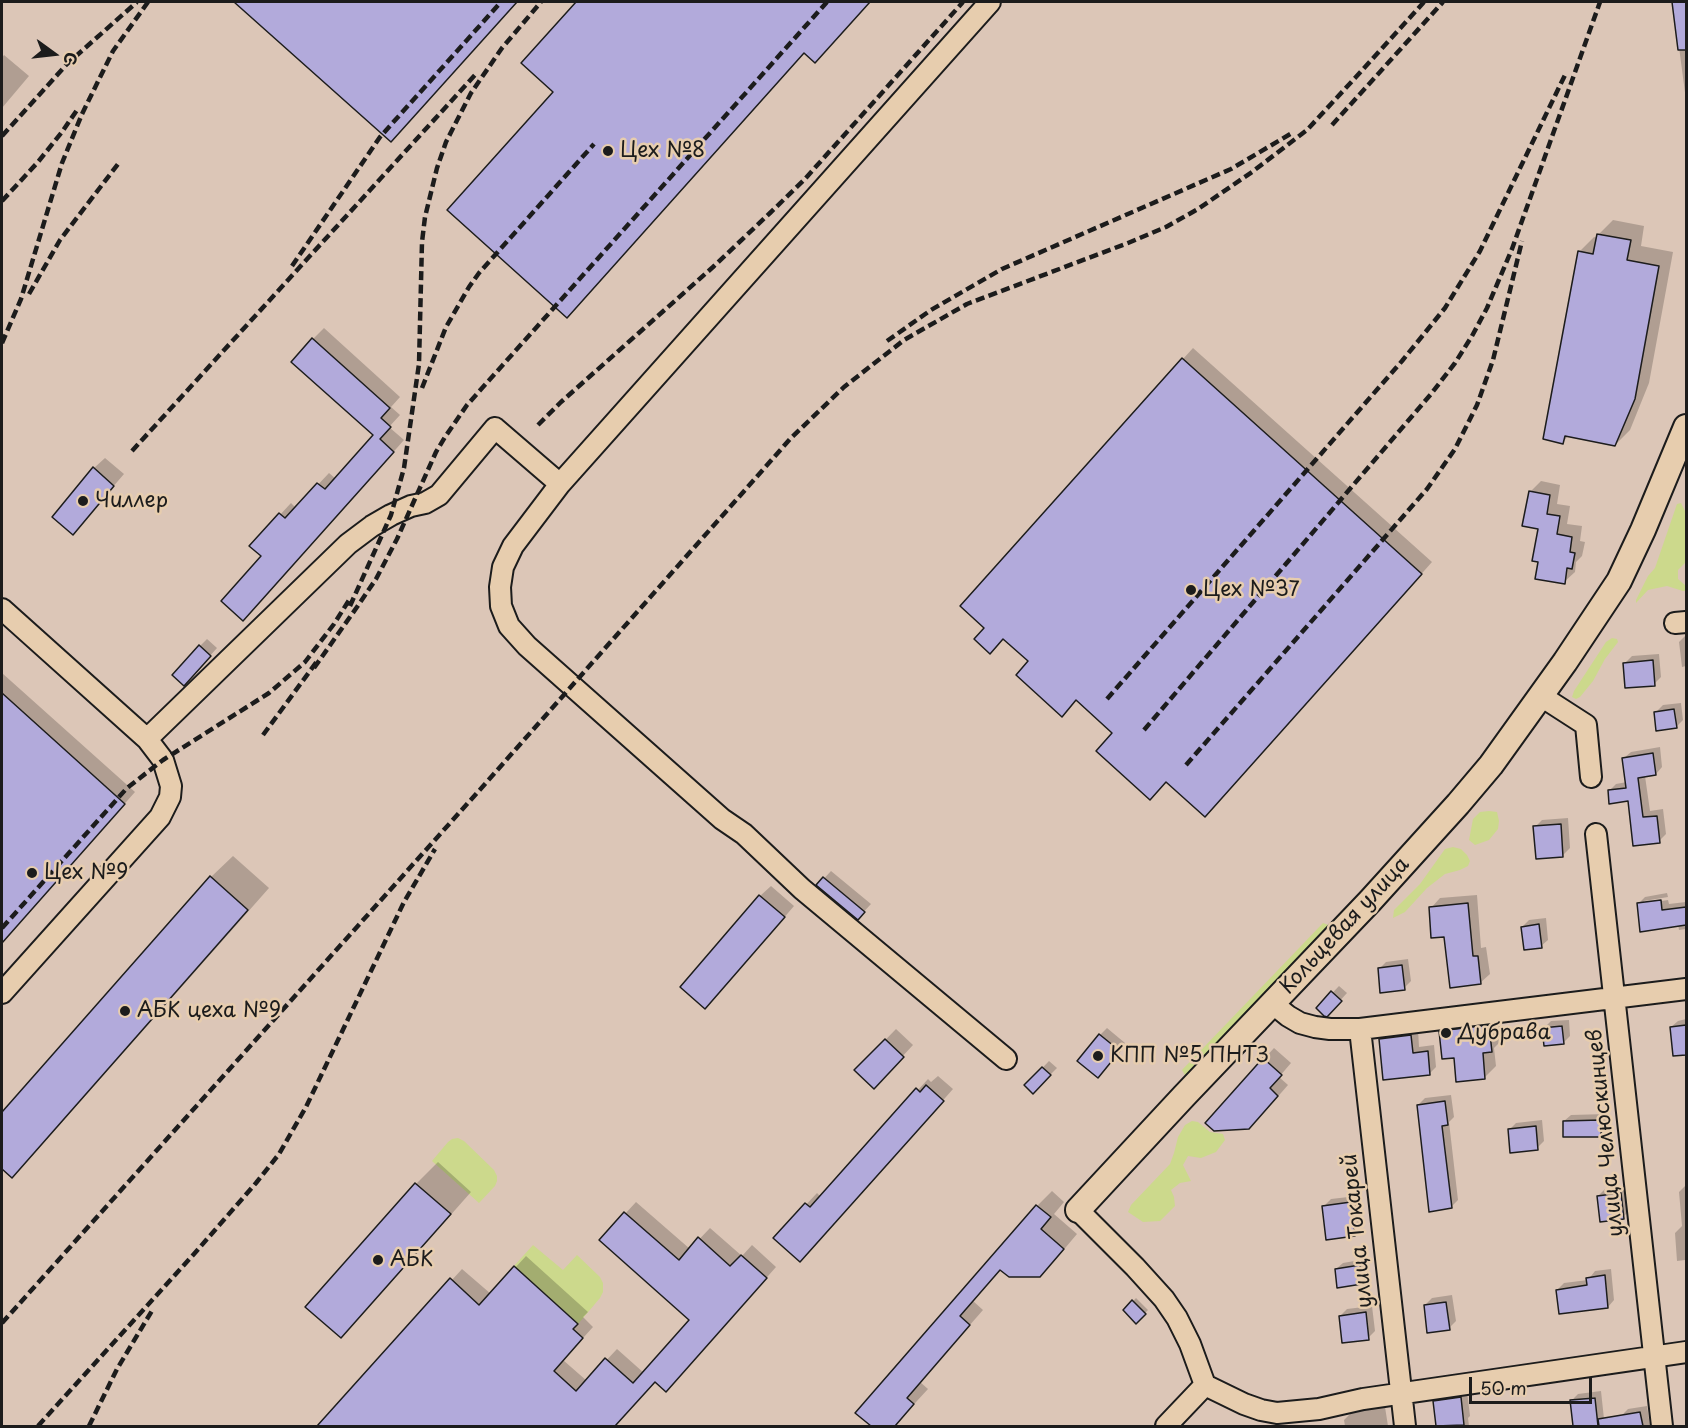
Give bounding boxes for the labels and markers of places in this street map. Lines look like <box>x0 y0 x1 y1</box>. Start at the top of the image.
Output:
place label: Цех №8 <box>620 138 705 164</box>
marker: Цех №8 <box>601 144 615 158</box>
place label: Чиллер <box>95 488 168 514</box>
marker: Чиллер <box>76 494 90 508</box>
place label: Цех №37 <box>1203 577 1300 603</box>
marker: Цех №37 <box>1184 583 1198 597</box>
place label: Цех №9 <box>44 860 128 886</box>
marker: Цех №9 <box>25 866 39 880</box>
place label: АБК цеха №9 <box>137 998 281 1024</box>
marker: АБК цеха №9 <box>118 1004 132 1018</box>
place label: Дубрава <box>1458 1020 1551 1046</box>
marker: Дубрава <box>1439 1026 1453 1040</box>
place label: КПП №5 ПНТЗ <box>1110 1043 1269 1069</box>
marker: КПП №5 ПНТЗ <box>1091 1049 1105 1063</box>
place label: АБК <box>390 1247 433 1273</box>
marker: АБК <box>371 1253 385 1267</box>

